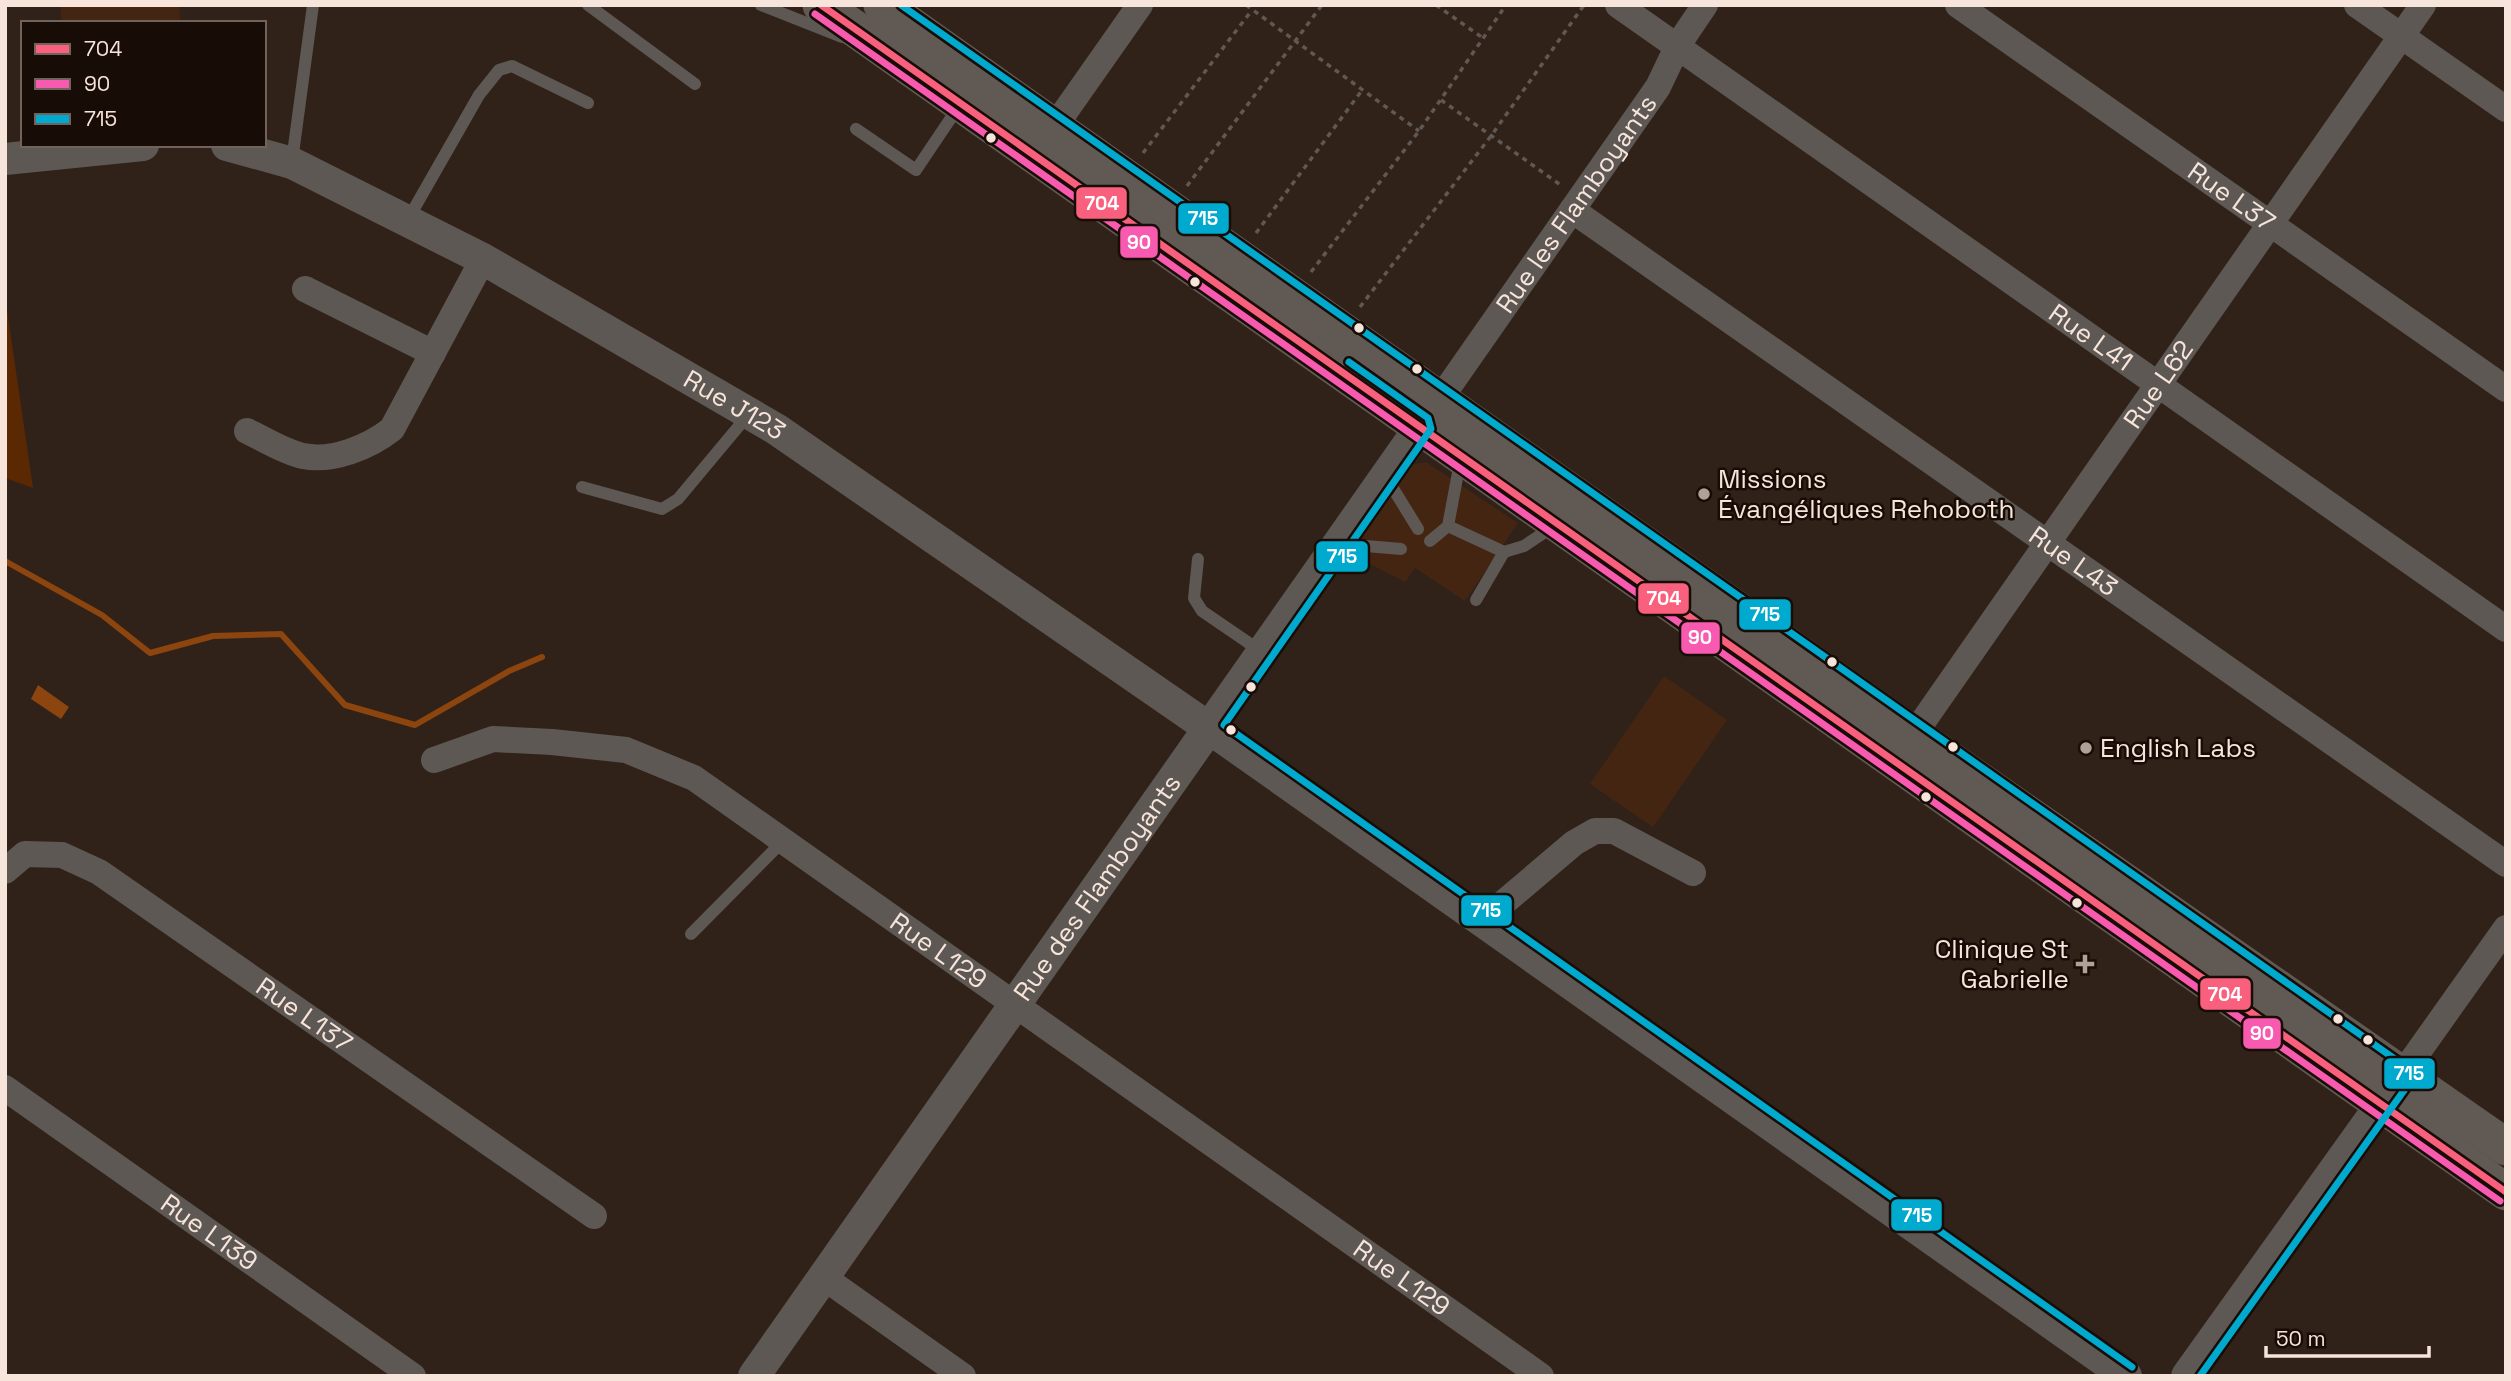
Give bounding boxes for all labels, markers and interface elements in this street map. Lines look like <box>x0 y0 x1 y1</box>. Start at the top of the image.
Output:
legend <box>21 21 266 147</box>
text: 704 <box>84 35 122 62</box>
text: 90 <box>84 70 110 97</box>
street label: Rue les Flamboyants <box>1488 88 1665 320</box>
text: 715 <box>84 105 117 132</box>
unlabelled marker <box>984 131 998 145</box>
street label: Rue L37 <box>2181 154 2282 239</box>
line badge: 704 <box>1075 186 1128 220</box>
text: 704 <box>1085 191 1119 216</box>
line badge: 715 <box>1177 202 1230 235</box>
text: 715 <box>1188 206 1218 231</box>
line badge: 90 <box>1119 225 1159 259</box>
text: 90 <box>1127 230 1151 255</box>
unlabelled marker <box>1188 275 1202 289</box>
street label: Rue L41 <box>2042 296 2140 379</box>
unlabelled marker <box>1352 321 1366 335</box>
street label: Rue L62 <box>2116 333 2201 435</box>
street label: Rue J123 <box>678 362 792 448</box>
unlabelled marker <box>1410 362 1424 376</box>
place label: Missions Évangéliques Rehoboth <box>1718 462 2014 526</box>
marker: Missions Évangéliques Rehoboth <box>1696 486 1712 502</box>
street label: Rue L43 <box>2022 518 2124 604</box>
line badge: 715 <box>1315 540 1369 573</box>
text: 715 <box>1327 544 1357 569</box>
line badge: 704 <box>1637 582 1690 615</box>
text: 704 <box>1647 586 1681 611</box>
line badge: 715 <box>1738 598 1792 631</box>
text: 715 <box>1750 602 1780 627</box>
line badge: 90 <box>1680 621 1721 655</box>
text: 90 <box>1688 625 1712 650</box>
unlabelled marker <box>1825 655 1839 669</box>
unlabelled marker <box>1244 680 1258 694</box>
unlabelled marker <box>1224 723 1238 737</box>
place label: English Labs <box>2100 731 2256 765</box>
unlabelled marker <box>1946 740 1960 754</box>
marker: English Labs <box>2078 740 2094 756</box>
street label: Rue des Flamboyants <box>1006 767 1188 1008</box>
unlabelled marker <box>1919 790 1933 804</box>
line badge: 715 <box>1460 894 1513 927</box>
unlabelled marker <box>2070 896 2084 910</box>
text: 715 <box>1471 898 1501 923</box>
street label: Rue L129 <box>883 905 994 997</box>
place label: Clinique St Gabrielle <box>1935 932 2069 996</box>
marker: Clinique St Gabrielle <box>2075 954 2095 974</box>
street label: Rue L137 <box>249 969 359 1060</box>
line badge: 704 <box>2199 977 2252 1011</box>
text: 704 <box>2208 982 2242 1007</box>
unlabelled marker <box>2331 1012 2345 1026</box>
line badge: 90 <box>2242 1017 2282 1050</box>
text: 90 <box>2250 1021 2274 1046</box>
unlabelled marker <box>2361 1033 2375 1047</box>
line badge: 715 <box>2383 1057 2436 1090</box>
text: 715 <box>2394 1061 2424 1086</box>
street label: Rue L139 <box>154 1186 264 1278</box>
line badge: 715 <box>1890 1198 1943 1232</box>
text: 715 <box>1902 1203 1932 1228</box>
street label: Rue L129 <box>1347 1232 1457 1324</box>
scale bar <box>2266 1314 2429 1358</box>
text: 50 m <box>2276 1325 2326 1352</box>

